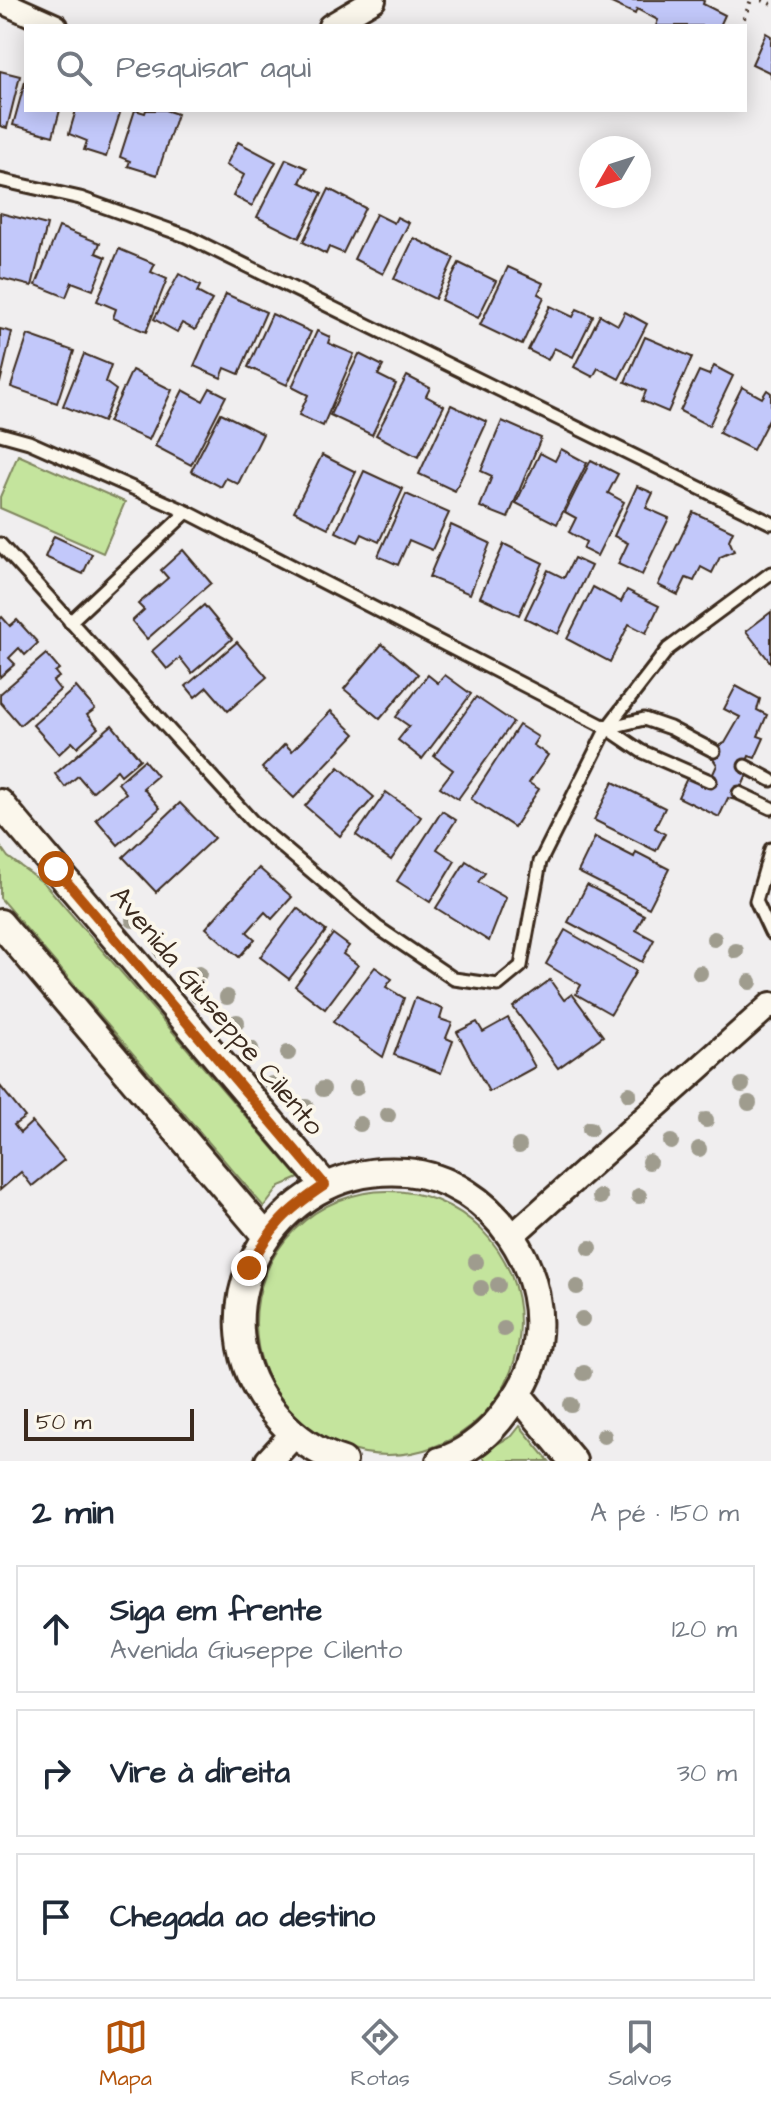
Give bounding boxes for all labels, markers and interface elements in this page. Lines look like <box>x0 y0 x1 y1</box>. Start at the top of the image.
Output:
search box <box>24 24 747 112</box>
icon: search <box>52 46 96 90</box>
text: Pesquisar aqui <box>116 47 311 89</box>
north arrow <box>579 136 651 208</box>
route start <box>38 851 74 887</box>
street label: Avenida Giuseppe Cilento <box>101 878 333 1144</box>
route end <box>231 1250 267 1286</box>
scale bar <box>24 1405 194 1441</box>
text: 50 m <box>36 1407 91 1438</box>
text: 2 min <box>32 1489 114 1537</box>
text: A pé · 150 m <box>590 1495 739 1531</box>
text: Siga em frente <box>110 1590 322 1632</box>
icon: ahead <box>34 1607 78 1651</box>
text: 120 m <box>672 1611 737 1647</box>
text: Avenida Giuseppe Cilento <box>110 1632 402 1668</box>
icon: right <box>34 1751 78 1795</box>
text: Vire à direita <box>110 1752 290 1794</box>
text: 30 m <box>677 1755 737 1791</box>
icon: arrive <box>34 1895 78 1939</box>
text: Chegada ao destino <box>110 1896 375 1938</box>
tab: Mapa <box>99 2015 152 2094</box>
tab: Rotas <box>351 2015 410 2094</box>
tab: Salvos <box>608 2015 672 2094</box>

